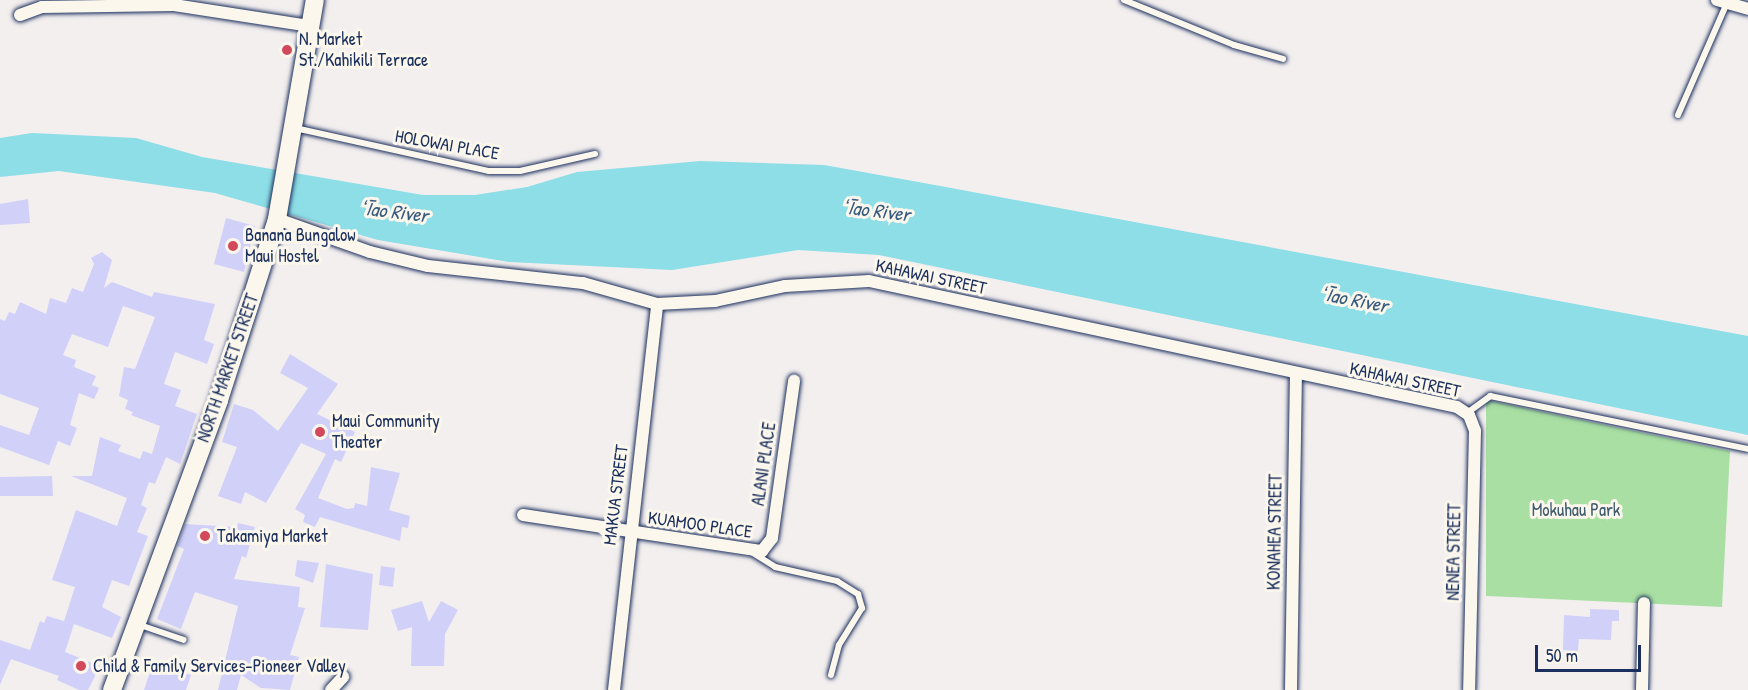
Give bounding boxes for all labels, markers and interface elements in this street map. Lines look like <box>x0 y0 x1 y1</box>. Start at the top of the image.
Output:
place label: N. Market St./Kahikili Terrace <box>299 29 428 72</box>
marker: N. Market St./Kahikili Terrace <box>280 43 294 57</box>
street label: HOLOWAI PLACE <box>393 125 501 165</box>
water label: ʻĪao River <box>842 194 912 226</box>
water label: ʻĪao River <box>360 195 430 227</box>
place label: Banana Bungalow Maui Hostel <box>245 225 356 268</box>
marker: Banana Bungalow Maui Hostel <box>226 239 240 253</box>
street label: KAHAWAI STREET <box>874 255 988 299</box>
water label: ʻĪao River <box>1320 281 1390 317</box>
street label: NORTH MARKET STREET <box>192 291 264 445</box>
street label: KAHAWAI STREET <box>1348 358 1462 402</box>
place label: Maui Community Theater <box>332 411 440 454</box>
street label: ALANI PLACE <box>747 421 781 507</box>
marker: Maui Community Theater <box>313 425 327 439</box>
street label: MAKUA STREET <box>599 444 633 546</box>
street label: KONAHEA STREET <box>1263 474 1287 590</box>
park label: Mokuhau Park <box>1532 499 1620 521</box>
street label: NENEA STREET <box>1442 503 1466 601</box>
street label: KUAMOO PLACE <box>647 507 753 543</box>
place label: Takamiya Market <box>217 525 328 547</box>
marker: Takamiya Market <box>198 529 212 543</box>
scale bar <box>1538 633 1644 671</box>
text: 50 m <box>1546 643 1578 668</box>
place label: Child & Family Services-Pioneer Valley <box>93 655 346 677</box>
marker: Child & Family Services-Pioneer Valley <box>74 659 88 673</box>

